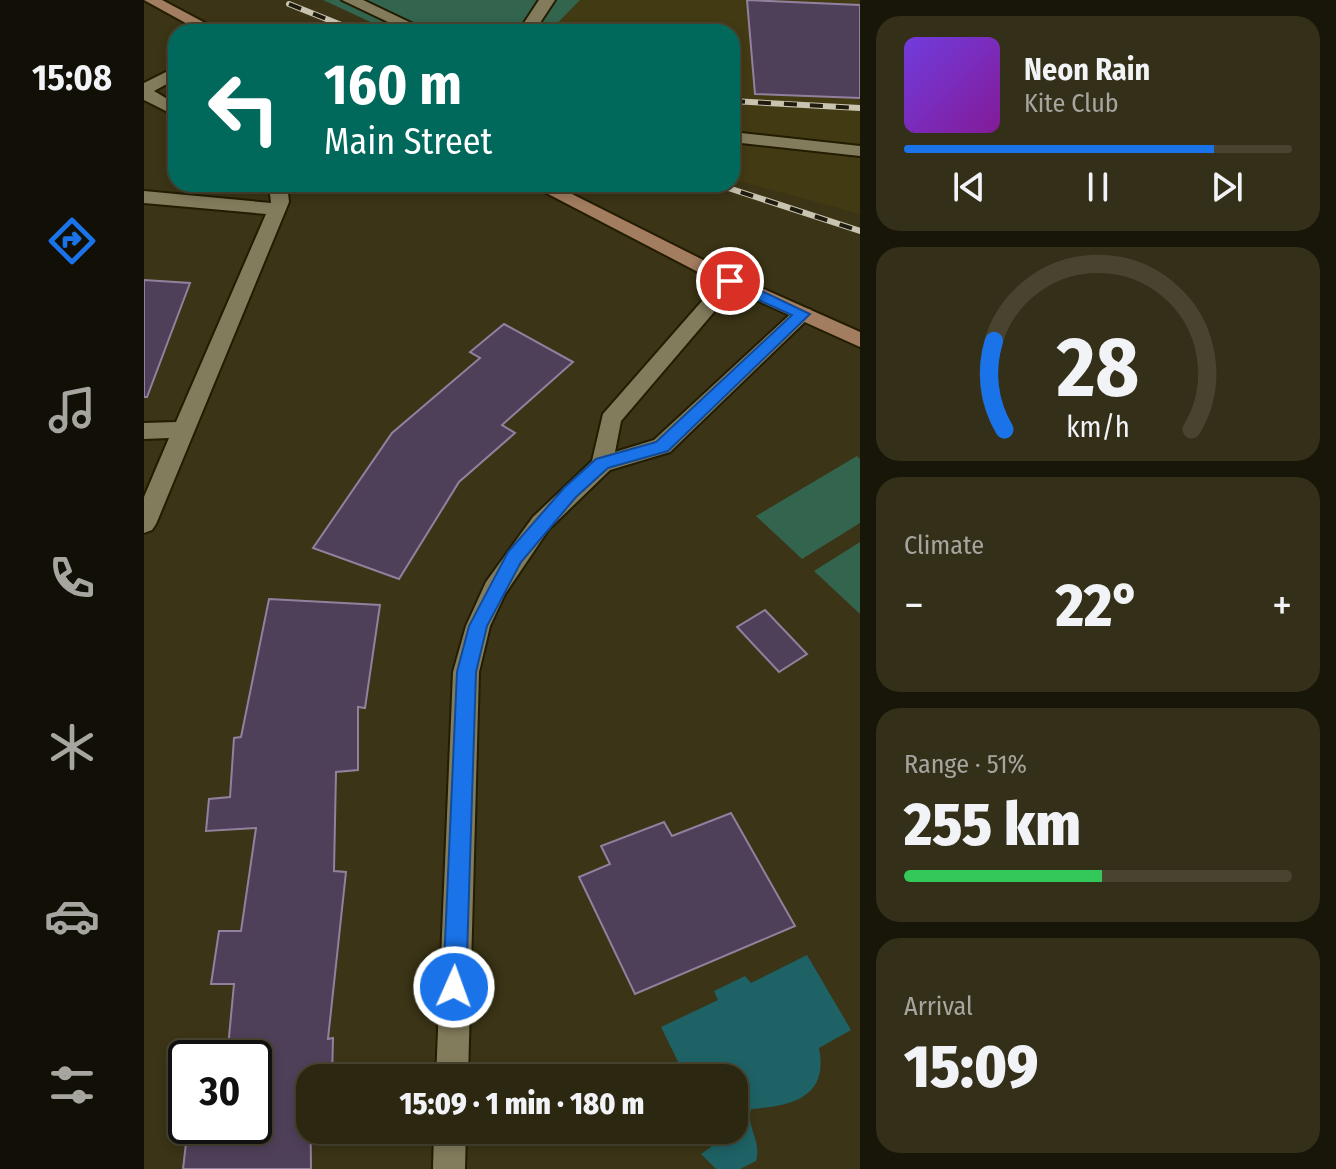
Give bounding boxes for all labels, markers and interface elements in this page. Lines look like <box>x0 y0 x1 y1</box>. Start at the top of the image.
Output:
text: 160 m <box>324 52 462 119</box>
text: Neon Rain <box>1024 52 1150 88</box>
text: 15:08 <box>32 56 112 100</box>
icon: left <box>192 56 296 160</box>
text: Kite Club <box>1024 88 1119 119</box>
text: Main Street <box>324 120 492 164</box>
icon: previous <box>947 165 991 209</box>
icon: pause <box>1076 165 1120 209</box>
icon: next <box>1205 165 1249 209</box>
icon: directions <box>44 213 100 269</box>
pin <box>696 247 764 315</box>
icon: arrive <box>708 259 752 303</box>
text: 28 <box>1056 317 1139 417</box>
icon: music <box>44 382 100 438</box>
text: km/h <box>1066 410 1130 445</box>
text: Climate <box>904 530 984 561</box>
icon: phone <box>44 550 100 606</box>
text: 22° <box>1056 570 1140 642</box>
text: − <box>904 579 924 632</box>
text: + <box>1272 579 1292 632</box>
icon: climate <box>44 719 100 775</box>
text: Range · 51% <box>904 749 1027 780</box>
text: 255 km <box>904 789 1081 861</box>
icon: car <box>44 888 100 944</box>
position arrow <box>412 945 496 1029</box>
text: Arrival <box>904 991 973 1022</box>
text: 15:09 <box>904 1031 1038 1103</box>
speed limit sign: 30 <box>168 1040 272 1144</box>
icon: filters <box>44 1057 100 1113</box>
text: 15:09 · 1 min · 180 m <box>400 1086 644 1122</box>

